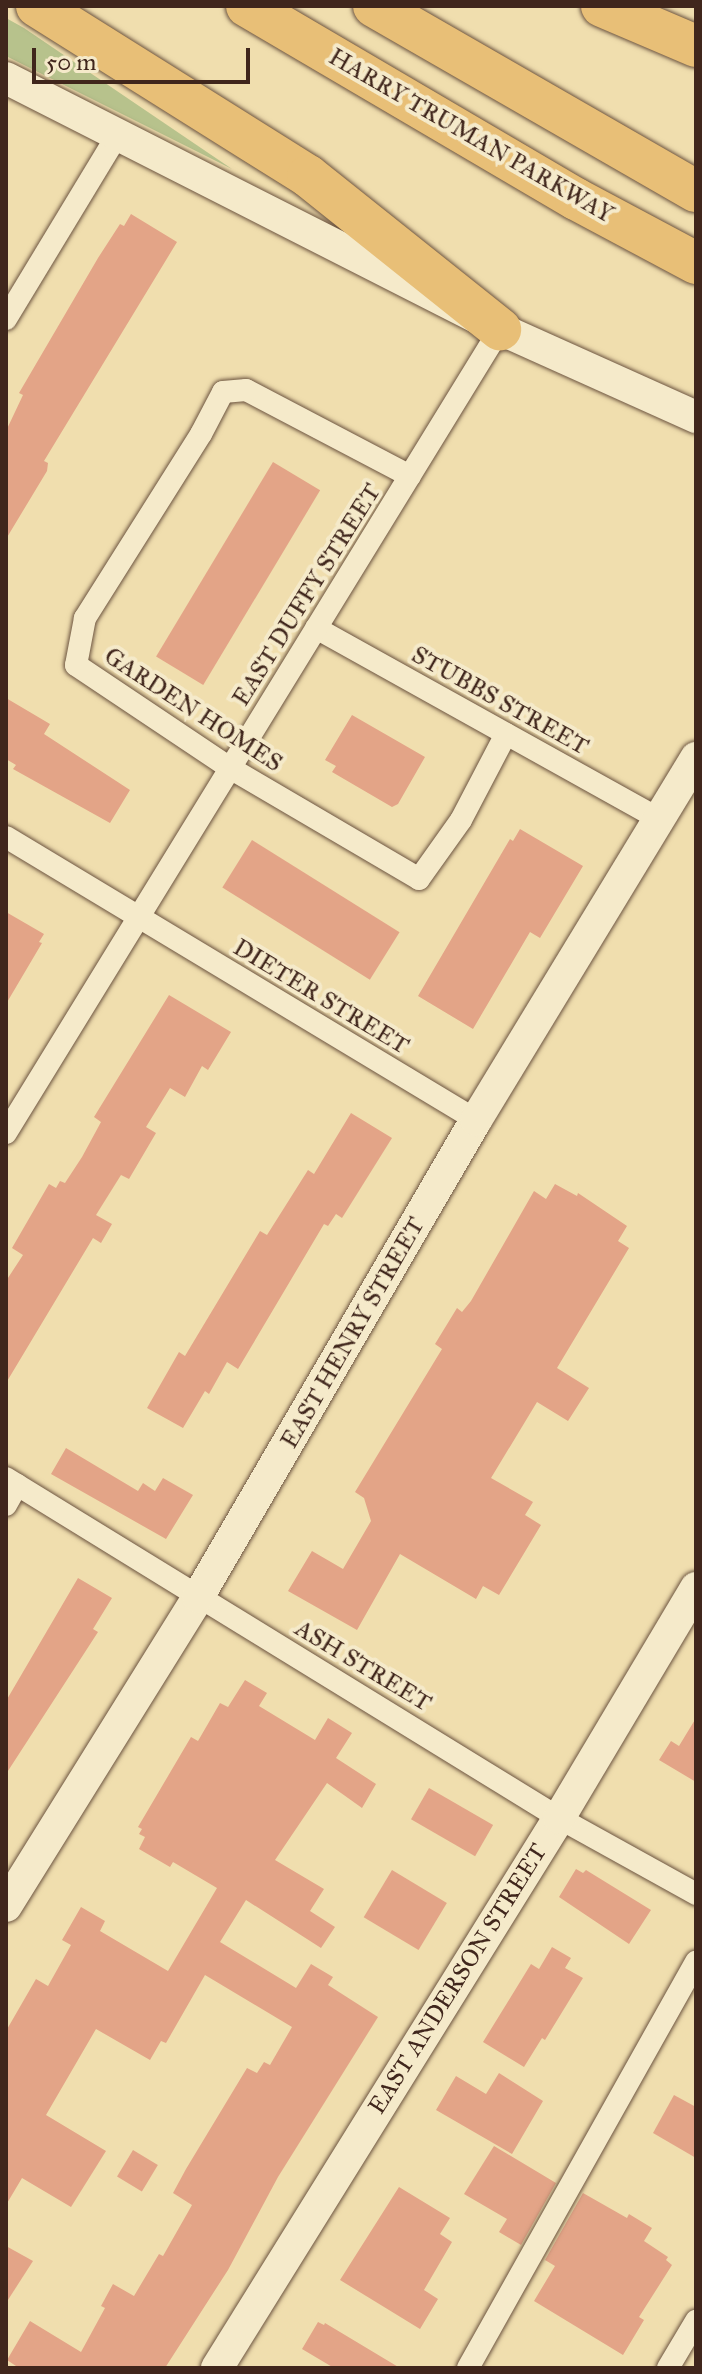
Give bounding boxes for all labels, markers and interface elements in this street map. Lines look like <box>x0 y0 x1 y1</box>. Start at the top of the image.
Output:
scale bar <box>36 32 254 82</box>
street label: HARRY TRUMAN PARKWAY <box>324 43 618 229</box>
text: 50 m <box>46 47 96 77</box>
street label: EAST DUFFY STREET <box>227 479 387 711</box>
street label: STUBBS STREET <box>407 640 593 762</box>
street label: GARDEN HOMES <box>99 642 287 778</box>
street label: DIETER STREET <box>228 933 414 1061</box>
street label: EAST HENRY STREET <box>275 1212 431 1454</box>
street label: ASH STREET <box>290 1614 436 1718</box>
street label: EAST ANDERSON STREET <box>363 1839 553 2119</box>

